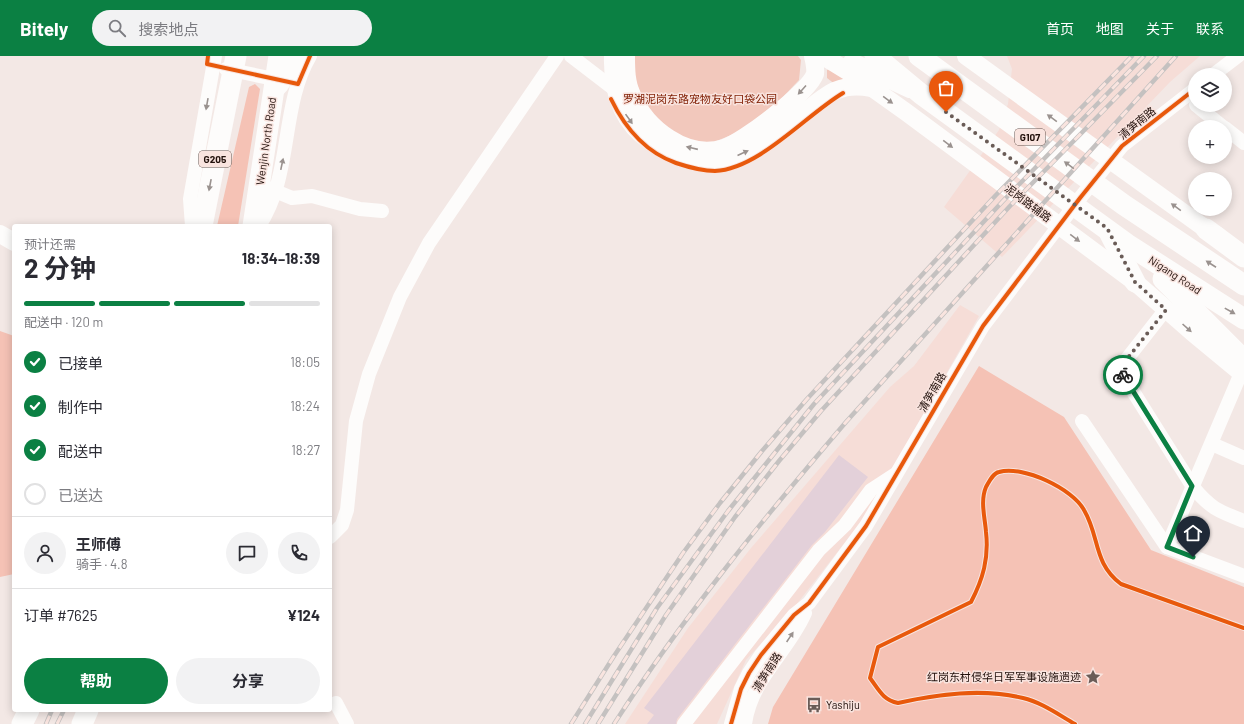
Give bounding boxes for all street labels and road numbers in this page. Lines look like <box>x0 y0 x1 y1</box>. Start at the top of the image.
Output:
street label: Wenjin North Road <box>253 96 278 186</box>
street label: 清笋南路 <box>1115 104 1158 142</box>
road number: G107 <box>1015 129 1045 145</box>
road number: G205 <box>199 151 231 167</box>
street label: 泥岗路辅路 <box>1002 181 1054 224</box>
street label: Nigang Road <box>1147 253 1204 296</box>
street label: 清笋南路 <box>915 369 948 414</box>
street label: 清笋南路 <box>749 650 784 694</box>

